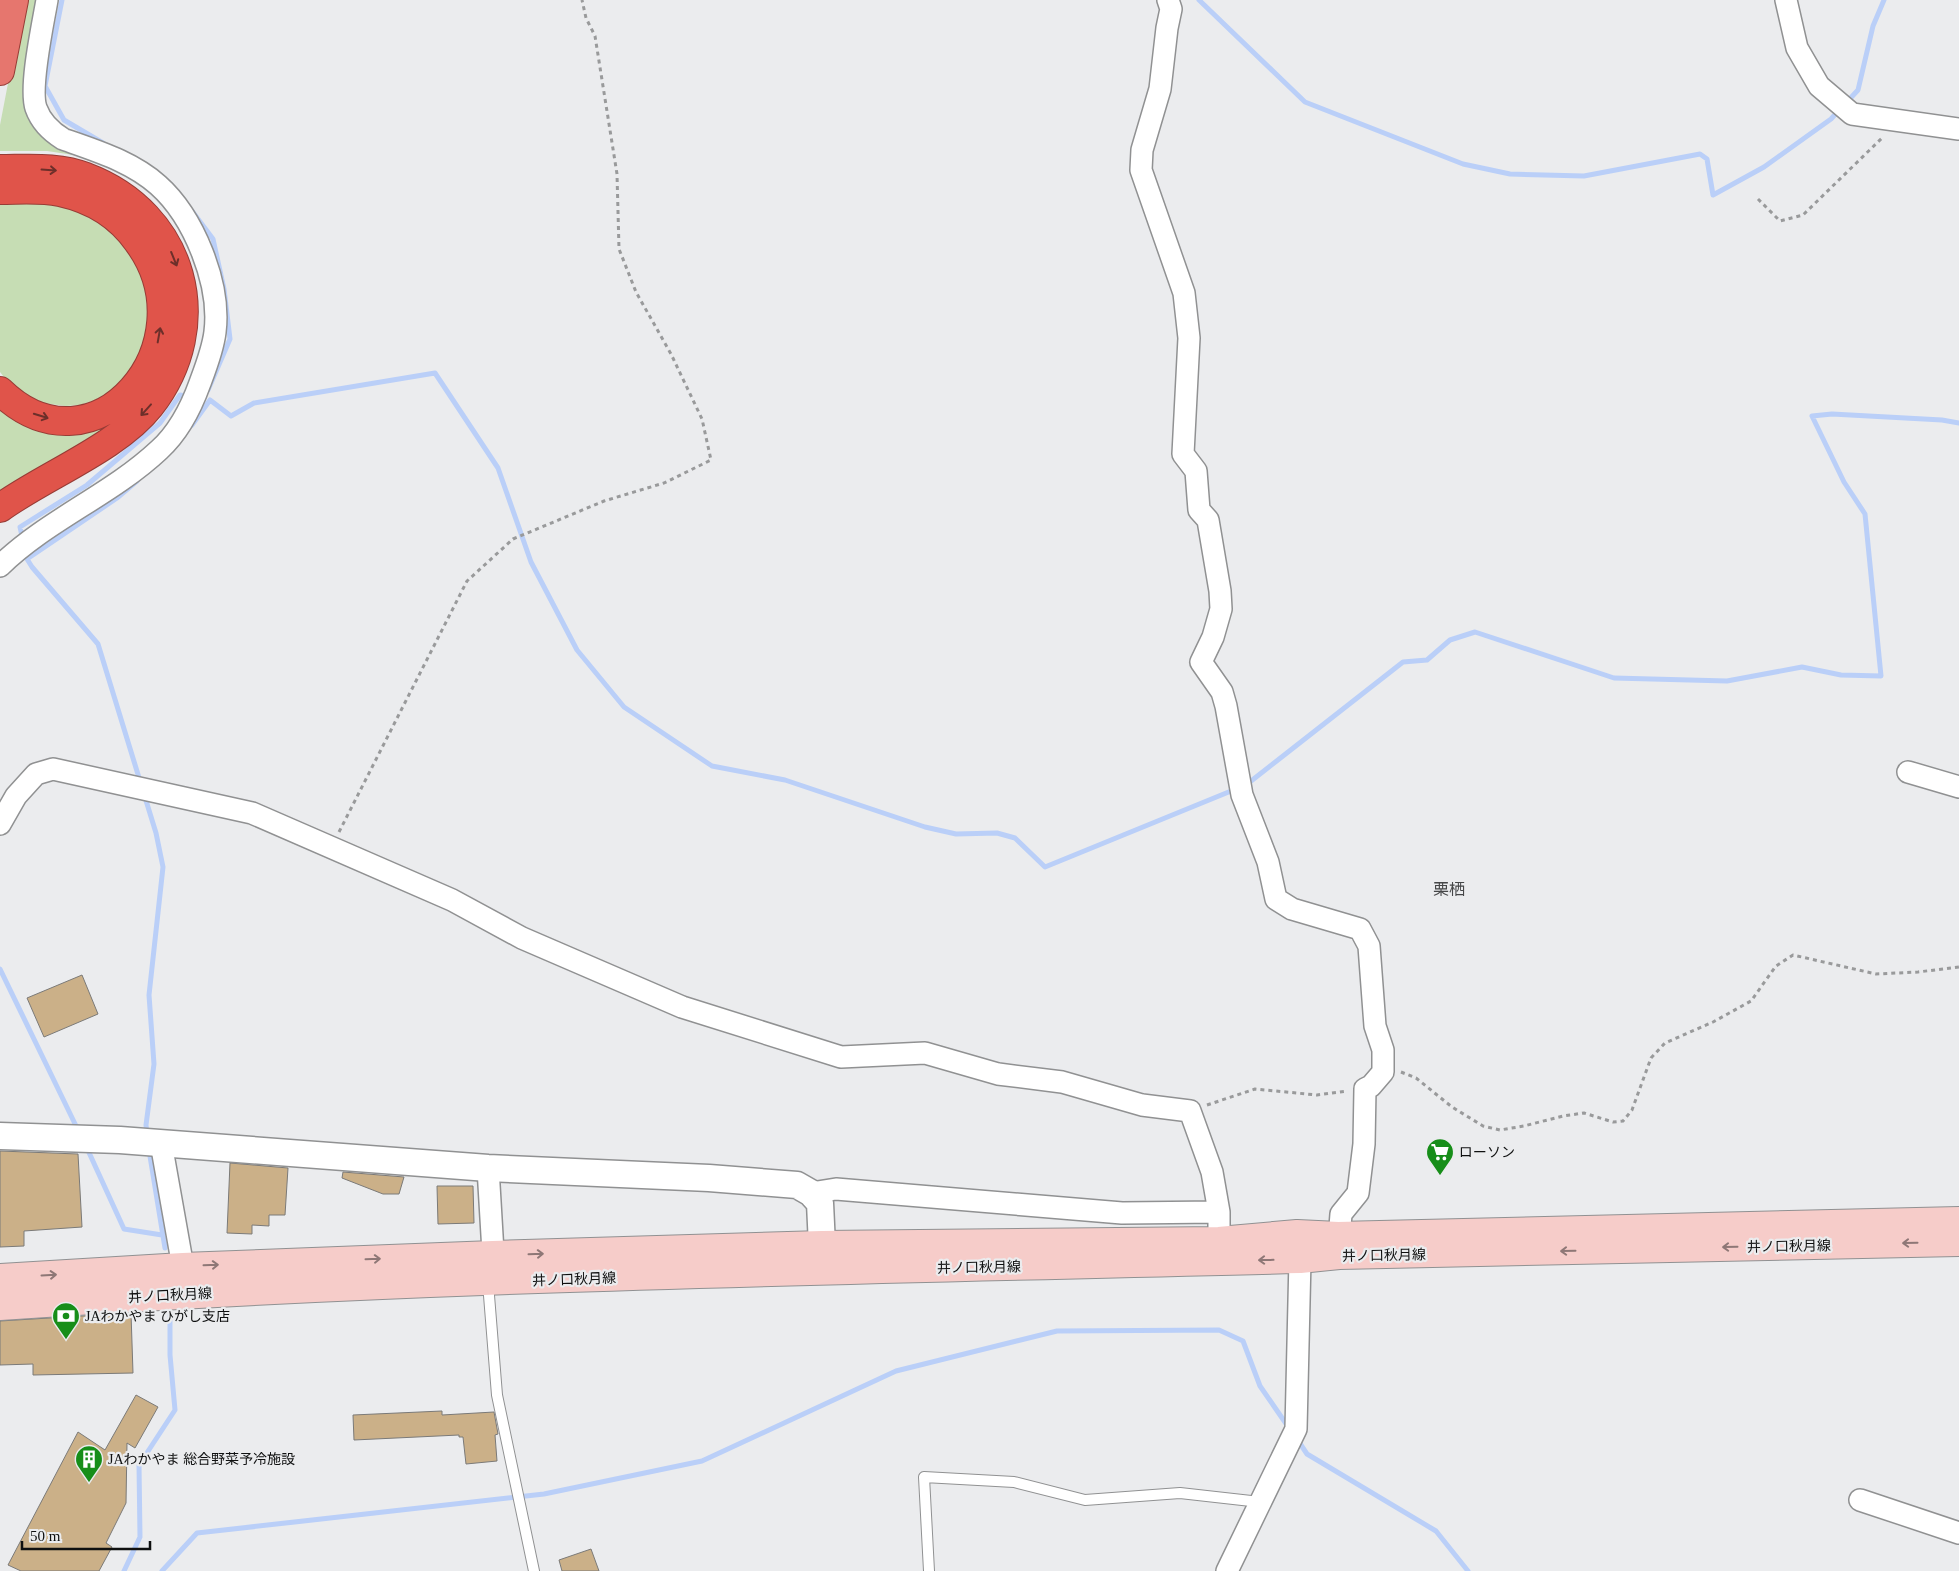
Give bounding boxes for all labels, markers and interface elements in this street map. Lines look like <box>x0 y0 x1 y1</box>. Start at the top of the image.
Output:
one-way arrow <box>40 165 56 174</box>
one-way arrow <box>170 251 179 266</box>
one-way arrow <box>155 328 165 344</box>
one-way arrow <box>140 404 152 417</box>
one-way arrow <box>33 412 49 422</box>
district label: 栗栖 <box>1433 881 1465 898</box>
supermarket icon: ローソン <box>1425 1137 1455 1176</box>
place label: ローソン <box>1459 1145 1515 1160</box>
street label: 井ノ口秋月線 <box>1747 1237 1831 1255</box>
one-way arrow <box>1903 1238 1919 1248</box>
one-way arrow <box>1723 1242 1739 1252</box>
street label: 井ノ口秋月線 <box>1342 1246 1426 1264</box>
one-way arrow <box>1560 1246 1576 1255</box>
one-way arrow <box>527 1249 543 1258</box>
one-way arrow <box>365 1255 381 1264</box>
one-way arrow <box>1258 1255 1274 1265</box>
street label: 井ノ口秋月線 <box>937 1258 1021 1276</box>
one-way arrow <box>203 1261 219 1270</box>
one-way arrow <box>40 1270 56 1279</box>
street label: 井ノ口秋月線 <box>532 1270 616 1288</box>
street label: 井ノ口秋月線 <box>128 1285 212 1305</box>
bank icon: JAわかやま ひがし支店 <box>51 1301 81 1340</box>
place label: JAわかやま ひがし支店 <box>85 1309 230 1324</box>
building icon: JAわかやま 総合野菜予冷施設 <box>74 1444 104 1483</box>
place label: JAわかやま 総合野菜予冷施設 <box>108 1451 295 1467</box>
scale bar <box>22 1518 150 1550</box>
text: 50 m <box>30 1528 61 1544</box>

